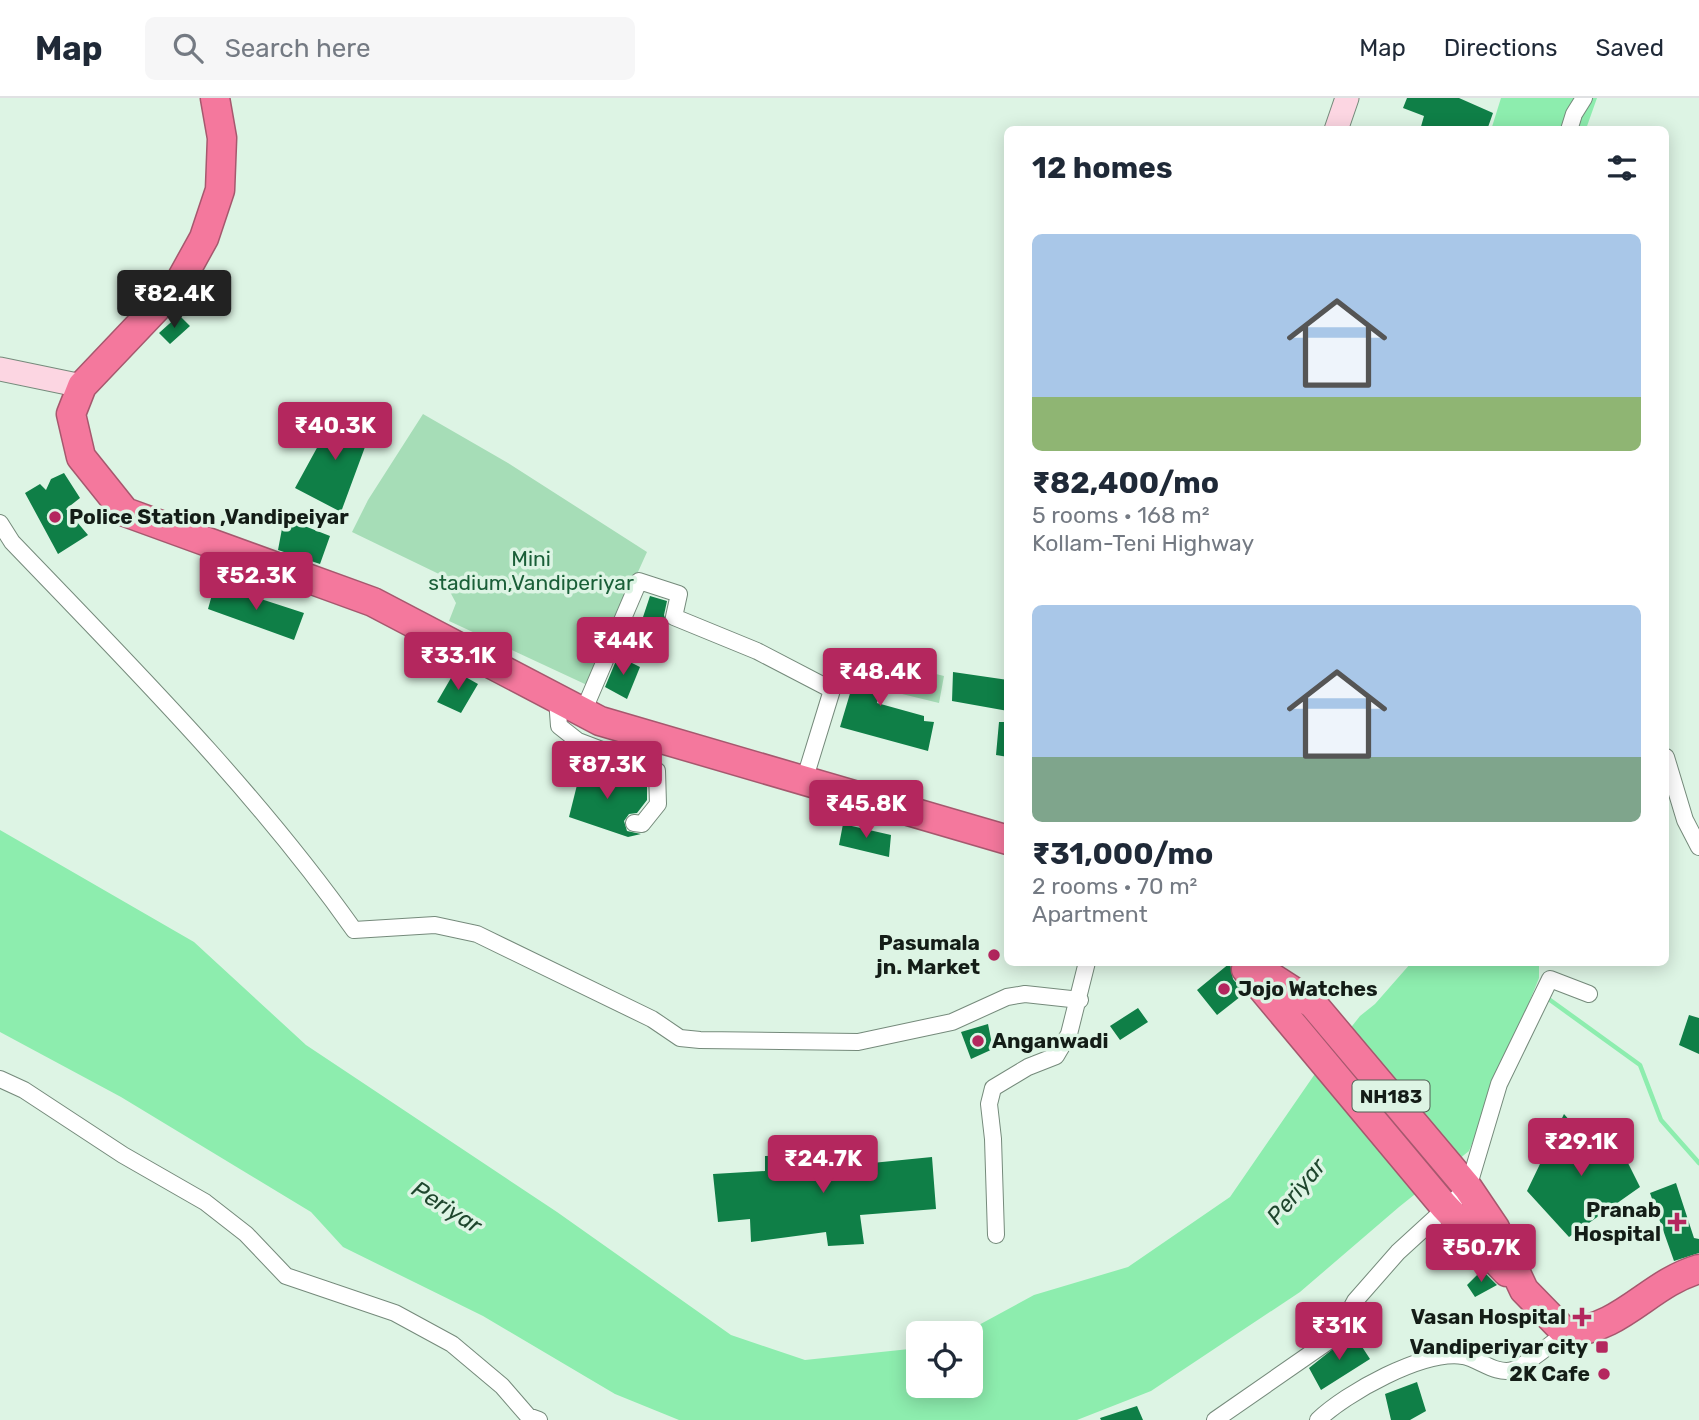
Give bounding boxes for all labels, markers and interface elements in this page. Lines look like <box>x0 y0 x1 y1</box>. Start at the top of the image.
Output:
search box <box>145 17 635 80</box>
text: Map <box>35 29 103 68</box>
icon: search <box>169 29 207 67</box>
text: Search here <box>225 33 370 64</box>
text: Map <box>1359 34 1406 62</box>
text: Directions <box>1444 34 1557 62</box>
text: Saved <box>1595 34 1664 62</box>
icon: filters <box>1603 149 1641 187</box>
text: 12 homes <box>1032 150 1173 186</box>
pin: ₹82.4K <box>117 271 231 330</box>
text: ₹82.4K <box>133 279 215 307</box>
icon: home <box>1274 280 1400 406</box>
pin: ₹40.3K <box>278 402 392 462</box>
text: ₹40.3K <box>294 411 376 439</box>
text: ₹82,400/mo <box>1032 465 1219 501</box>
text: 5 rooms · 168 m² <box>1032 501 1210 529</box>
place label: Police Station ,Vandipeiyar <box>69 504 349 529</box>
marker: Police Station ,Vandipeiyar <box>47 509 63 525</box>
text: Kollam-Teni Highway <box>1032 529 1254 557</box>
park label: Mini stadium,Vandiperiyar <box>428 546 634 595</box>
pin: ₹52.3K <box>199 552 313 612</box>
text: ₹52.3K <box>216 561 296 589</box>
pin: ₹44K <box>582 618 664 677</box>
text: ₹44K <box>593 626 653 654</box>
pin: ₹33.1K <box>401 632 515 692</box>
text: ₹33.1K <box>420 641 496 669</box>
pin: ₹48.4K <box>823 648 937 708</box>
icon: home <box>1274 651 1400 777</box>
text: ₹48.4K <box>839 657 921 685</box>
pin: ₹87.3K <box>550 742 664 801</box>
text: ₹87.3K <box>568 750 646 778</box>
pin: ₹45.8K <box>809 780 923 840</box>
text: ₹45.8K <box>825 789 907 817</box>
text: ₹31,000/mo <box>1032 836 1213 872</box>
text: 2 rooms · 70 m² <box>1032 872 1197 900</box>
text: Apartment <box>1032 900 1148 928</box>
place label: Pasumala jn. Market <box>874 930 980 979</box>
marker: Pasumala jn. Market <box>986 947 1002 963</box>
place label: Jojo Watches <box>1238 976 1378 1001</box>
marker: Jojo Watches <box>1216 981 1232 997</box>
place label: Anganwadi <box>992 1028 1108 1053</box>
marker: Anganwadi <box>970 1033 986 1049</box>
road number: NH183 <box>1352 1080 1430 1112</box>
pin: ₹29.1K <box>1524 1118 1638 1178</box>
text: ₹29.1K <box>1544 1127 1618 1155</box>
pin: ₹24.7K <box>766 1136 880 1195</box>
text: ₹24.7K <box>784 1144 862 1172</box>
water label: Periyar <box>1261 1152 1332 1230</box>
water label: Periyar <box>407 1175 488 1240</box>
place label: Pranab Hospital <box>1573 1197 1661 1246</box>
marker: Pranab Hospital <box>1667 1212 1687 1232</box>
pin: ₹50.7K <box>1424 1224 1538 1284</box>
text: ₹50.7K <box>1442 1233 1520 1261</box>
pin: ₹31K <box>1298 1302 1380 1362</box>
place label: Vasan Hospital <box>1411 1304 1566 1329</box>
marker: Vasan Hospital <box>1572 1307 1592 1327</box>
text: ₹31K <box>1311 1311 1367 1339</box>
map controls <box>906 1321 983 1398</box>
button: locate <box>906 1321 983 1398</box>
place label: Vandiperiyar city <box>1409 1334 1588 1359</box>
marker: Vandiperiyar city <box>1594 1339 1610 1355</box>
place label: 2K Cafe <box>1509 1361 1590 1386</box>
marker: 2K Cafe <box>1596 1366 1612 1382</box>

